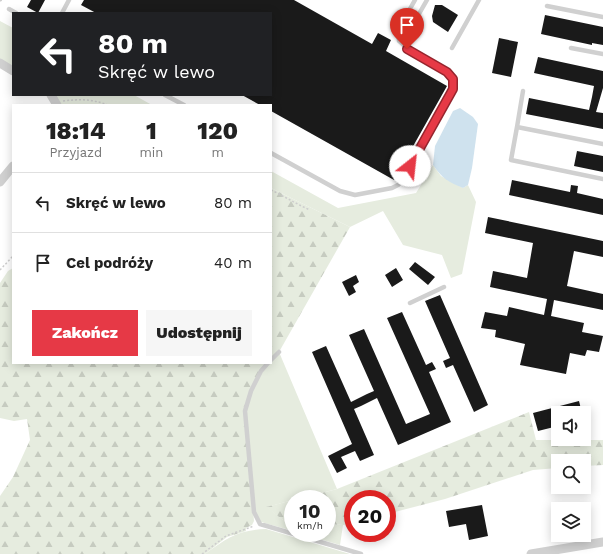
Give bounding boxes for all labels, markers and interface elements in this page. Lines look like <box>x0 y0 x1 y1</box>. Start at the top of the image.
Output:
pin <box>390 8 424 49</box>
icon: arrive <box>396 14 418 36</box>
text: 80 m <box>98 27 168 60</box>
icon: left <box>32 28 84 80</box>
text: Skręć w lewo <box>98 61 215 82</box>
text: 18:14 <box>46 117 106 145</box>
text: 1 <box>146 117 157 145</box>
text: 120 <box>197 117 238 145</box>
text: Przyjazd <box>49 145 102 160</box>
text: min <box>139 145 163 160</box>
text: m <box>211 145 224 160</box>
position arrow <box>389 145 431 187</box>
icon: left <box>32 192 54 214</box>
text: Skręć w lewo <box>66 194 166 212</box>
text: 80 m <box>214 194 252 212</box>
icon: arrive <box>32 252 54 274</box>
text: Cel podróży <box>66 254 153 272</box>
text: 40 m <box>214 254 252 272</box>
button: Zakończ <box>32 310 138 356</box>
button: Udostępnij <box>146 310 252 356</box>
map controls <box>551 406 591 542</box>
button: sound <box>551 406 591 446</box>
button: search <box>551 454 591 494</box>
speed limit sign: 20 <box>344 490 396 542</box>
text: 10 <box>299 499 321 523</box>
button: layers <box>551 502 591 542</box>
text: km/h <box>297 520 323 531</box>

